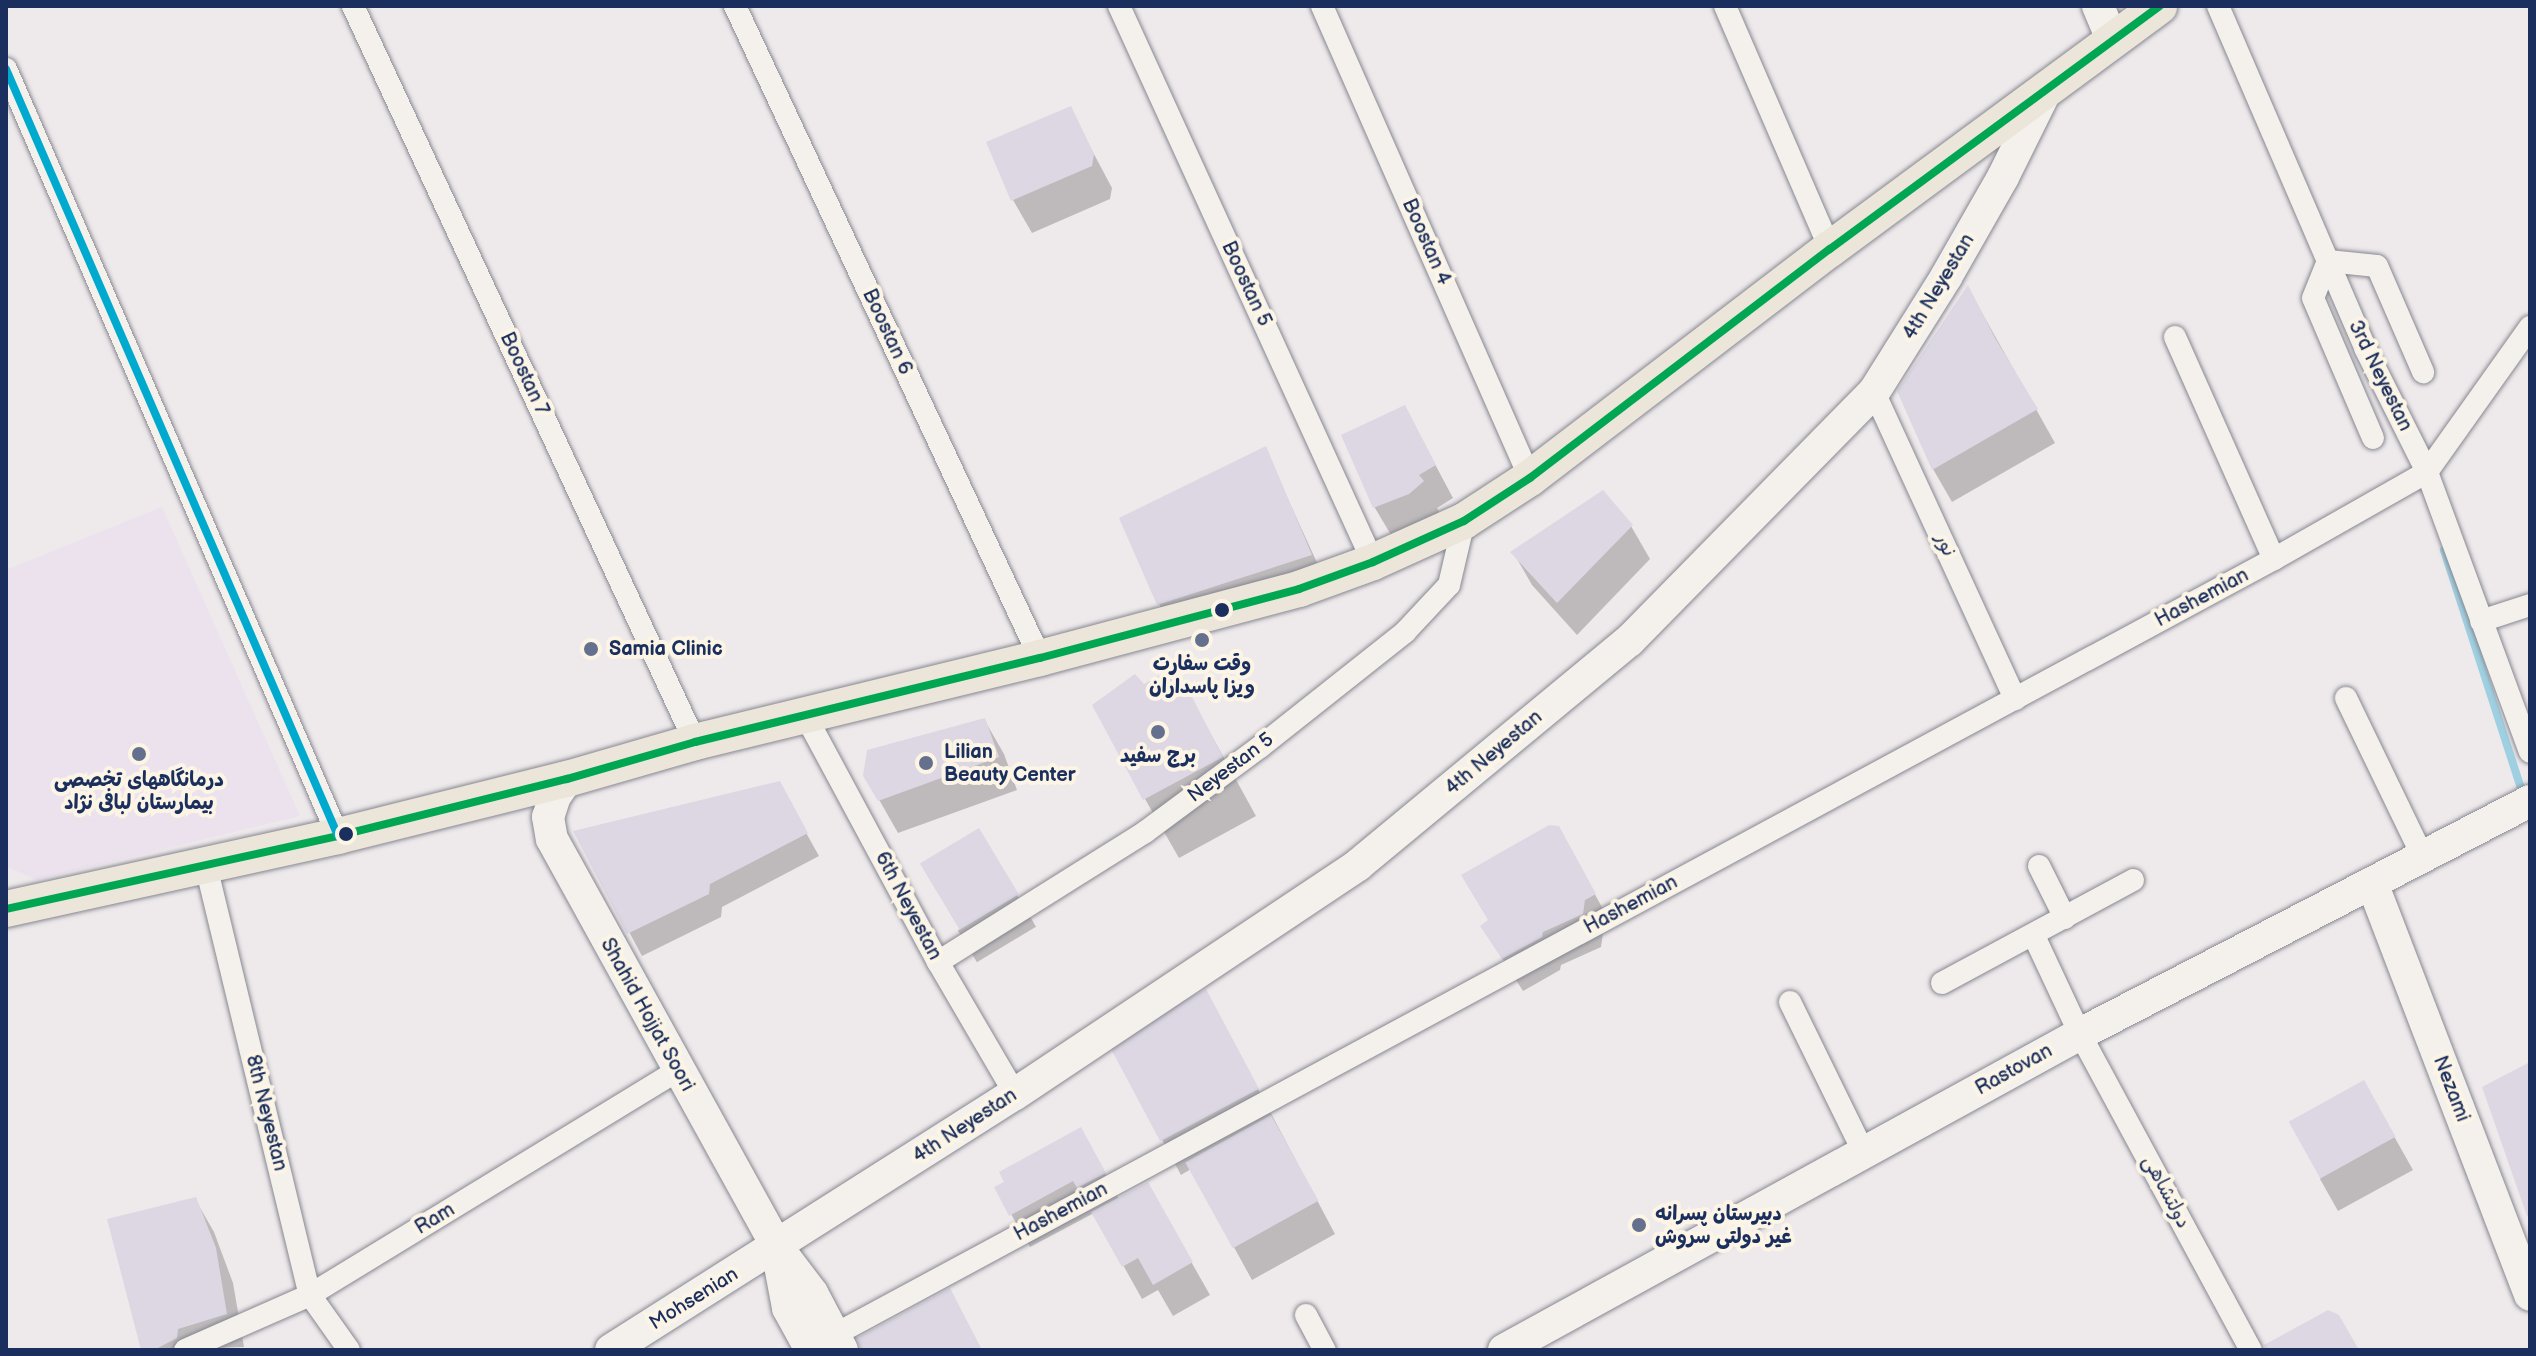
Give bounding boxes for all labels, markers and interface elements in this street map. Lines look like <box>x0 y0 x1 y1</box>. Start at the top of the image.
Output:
street label: Boostan 4 <box>1396 195 1456 289</box>
street label: 4th Neyestan <box>1898 230 1980 344</box>
street label: Boostan 5 <box>1216 238 1276 330</box>
street label: Boostan 6 <box>857 285 917 379</box>
street label: 3rd Neyestan <box>2343 317 2417 435</box>
street label: Boostan 7 <box>494 328 554 420</box>
street label: نور <box>1929 529 1961 561</box>
street label: Hashemian <box>2151 563 2253 633</box>
unlabelled marker <box>1214 602 1230 618</box>
marker: وقت سفارت ویزا پاسداران <box>1193 631 1211 649</box>
place label: Samia Clinic <box>609 637 723 661</box>
marker: Samia Clinic <box>580 638 602 660</box>
place label: وقت سفارت ویزا پاسداران <box>1149 652 1255 699</box>
street label: 4th Neyestan <box>1441 705 1547 801</box>
marker: برج سفید <box>1149 723 1167 741</box>
street label: Neyestan 5 <box>1183 728 1279 808</box>
place label: Lilian Beauty Center <box>944 740 1076 787</box>
marker: درمانگاههای تخصصی بیمارستان لبافی نژاد <box>128 743 150 765</box>
place label: برج سفید <box>1120 744 1196 768</box>
marker: Lilian Beauty Center <box>915 752 937 774</box>
place label: درمانگاههای تخصصی بیمارستان لبافی نژاد <box>54 768 224 815</box>
unlabelled marker <box>338 826 354 842</box>
street label: 6th Neyestan <box>869 848 947 964</box>
street label: Hashemian <box>1580 870 1682 940</box>
street label: Shahid Hojjat Soori <box>595 934 699 1096</box>
street label: Rastovan <box>1971 1039 2057 1101</box>
street label: 8th Neyestan <box>240 1053 292 1173</box>
street label: Nezami <box>2427 1053 2475 1125</box>
street label: 4th Neyestan <box>908 1083 1022 1169</box>
street label: دولتشاهی <box>2137 1151 2195 1233</box>
street label: Hashemian <box>1010 1177 1112 1247</box>
street label: Ram <box>411 1198 459 1240</box>
place label: دبیرستان پسرانه غیر دولتی سروش <box>1655 1202 1792 1249</box>
marker: دبیرستان پسرانه غیر دولتی سروش <box>1630 1216 1648 1234</box>
street label: Mohsenian <box>645 1262 743 1336</box>

